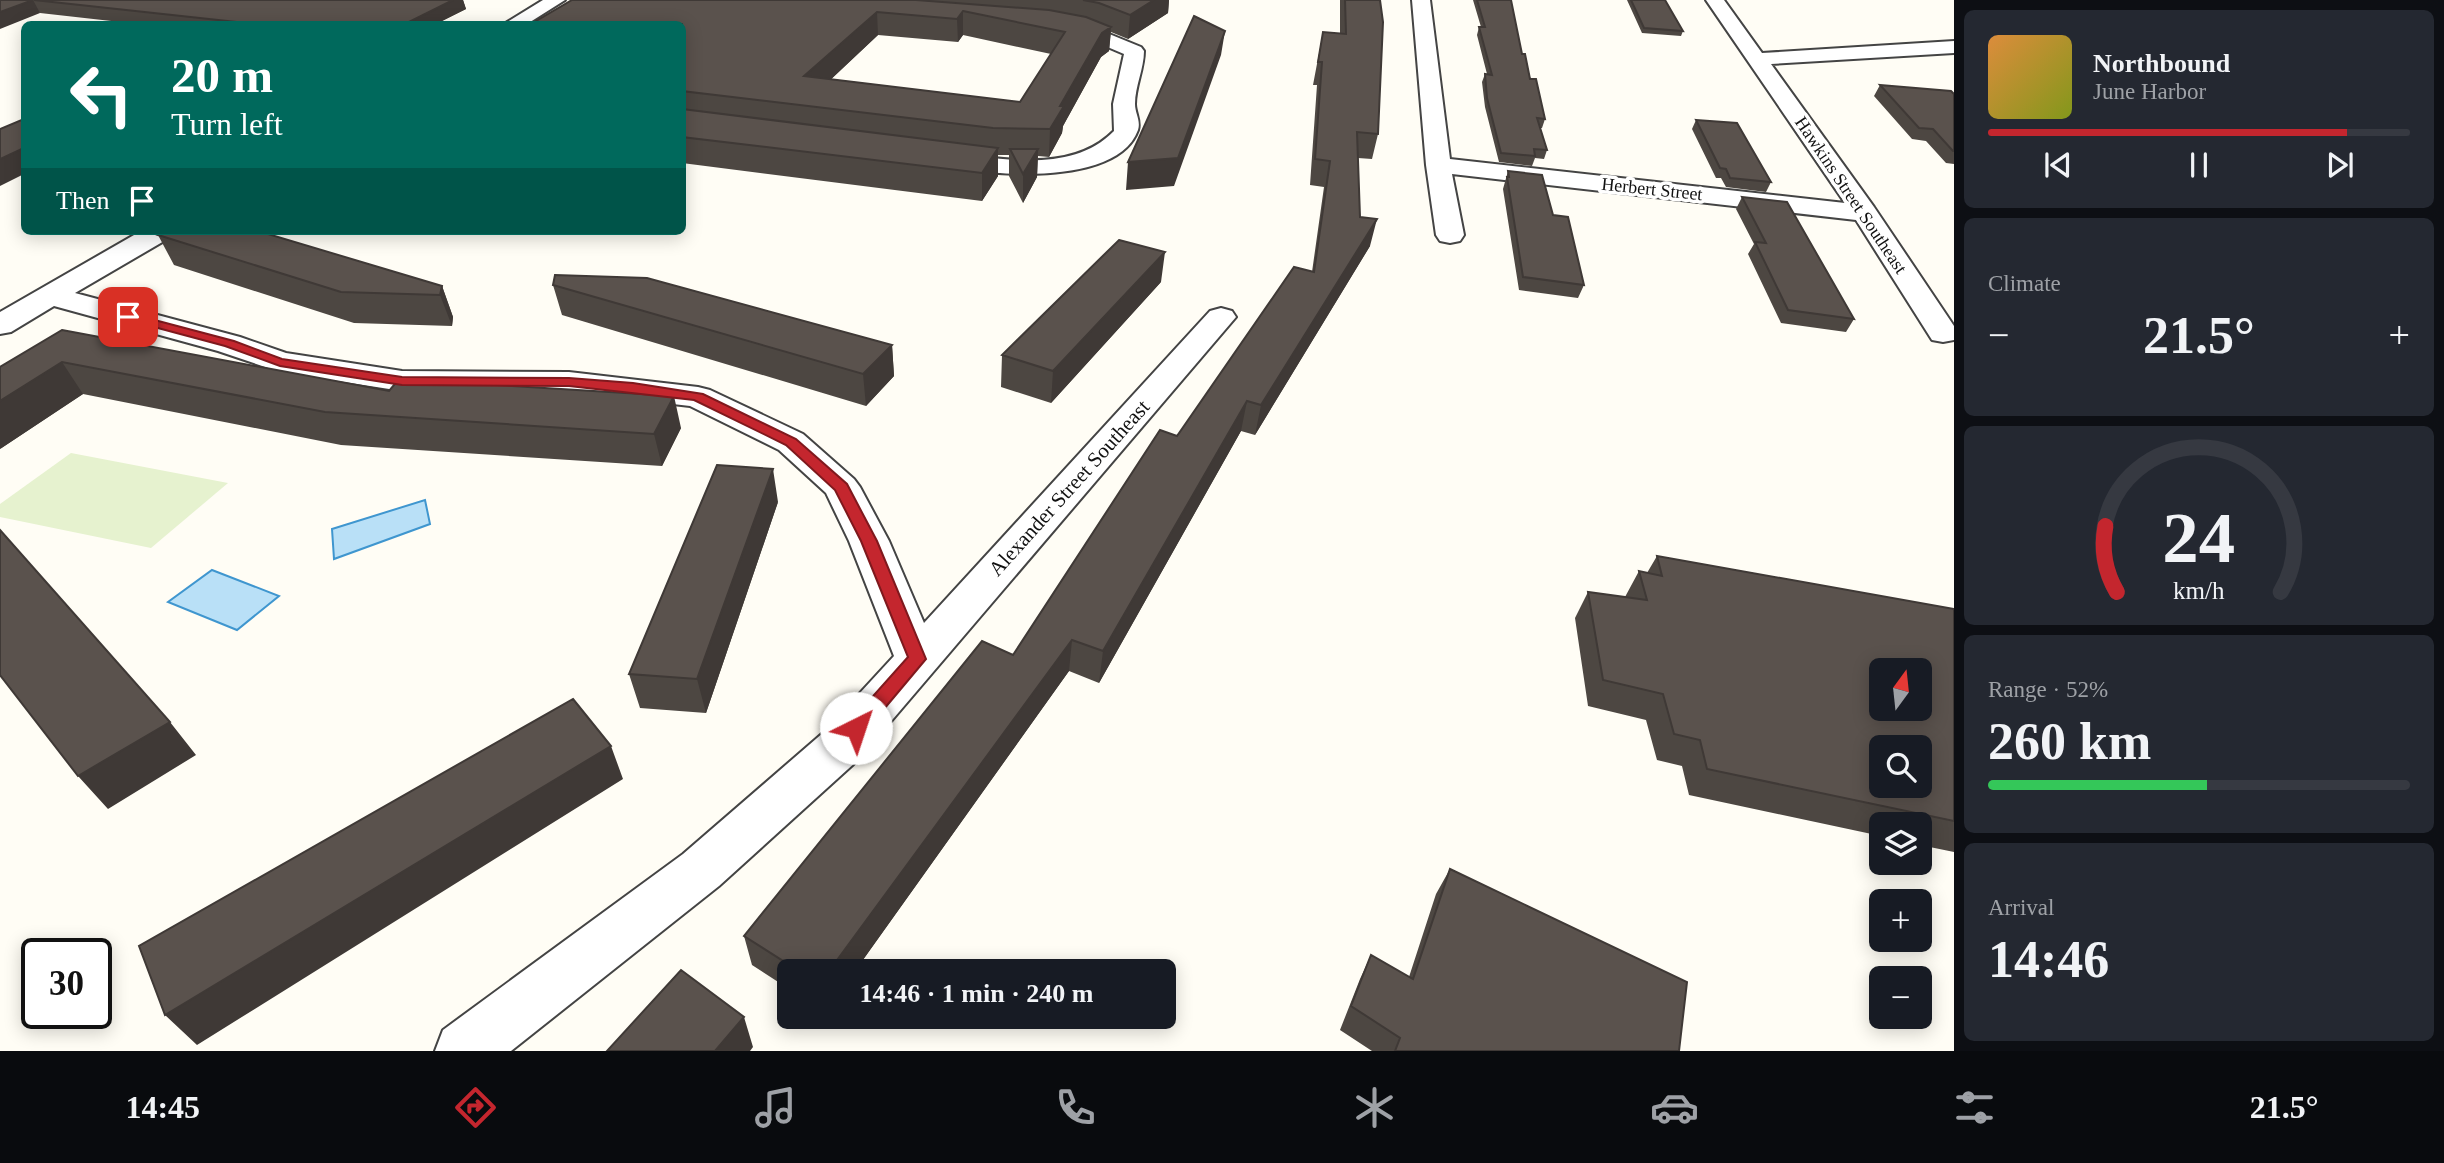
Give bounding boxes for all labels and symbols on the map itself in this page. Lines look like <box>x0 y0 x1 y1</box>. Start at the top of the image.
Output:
street label: Hawkins Street Southeast <box>1791 113 1911 277</box>
street label: Herbert Street <box>1601 174 1703 204</box>
pin <box>98 287 158 347</box>
street label: Alexander Street Southeast <box>984 395 1155 581</box>
north arrow <box>1869 658 1932 721</box>
position arrow <box>819 691 893 765</box>
speed limit sign: 30 <box>21 938 112 1029</box>

